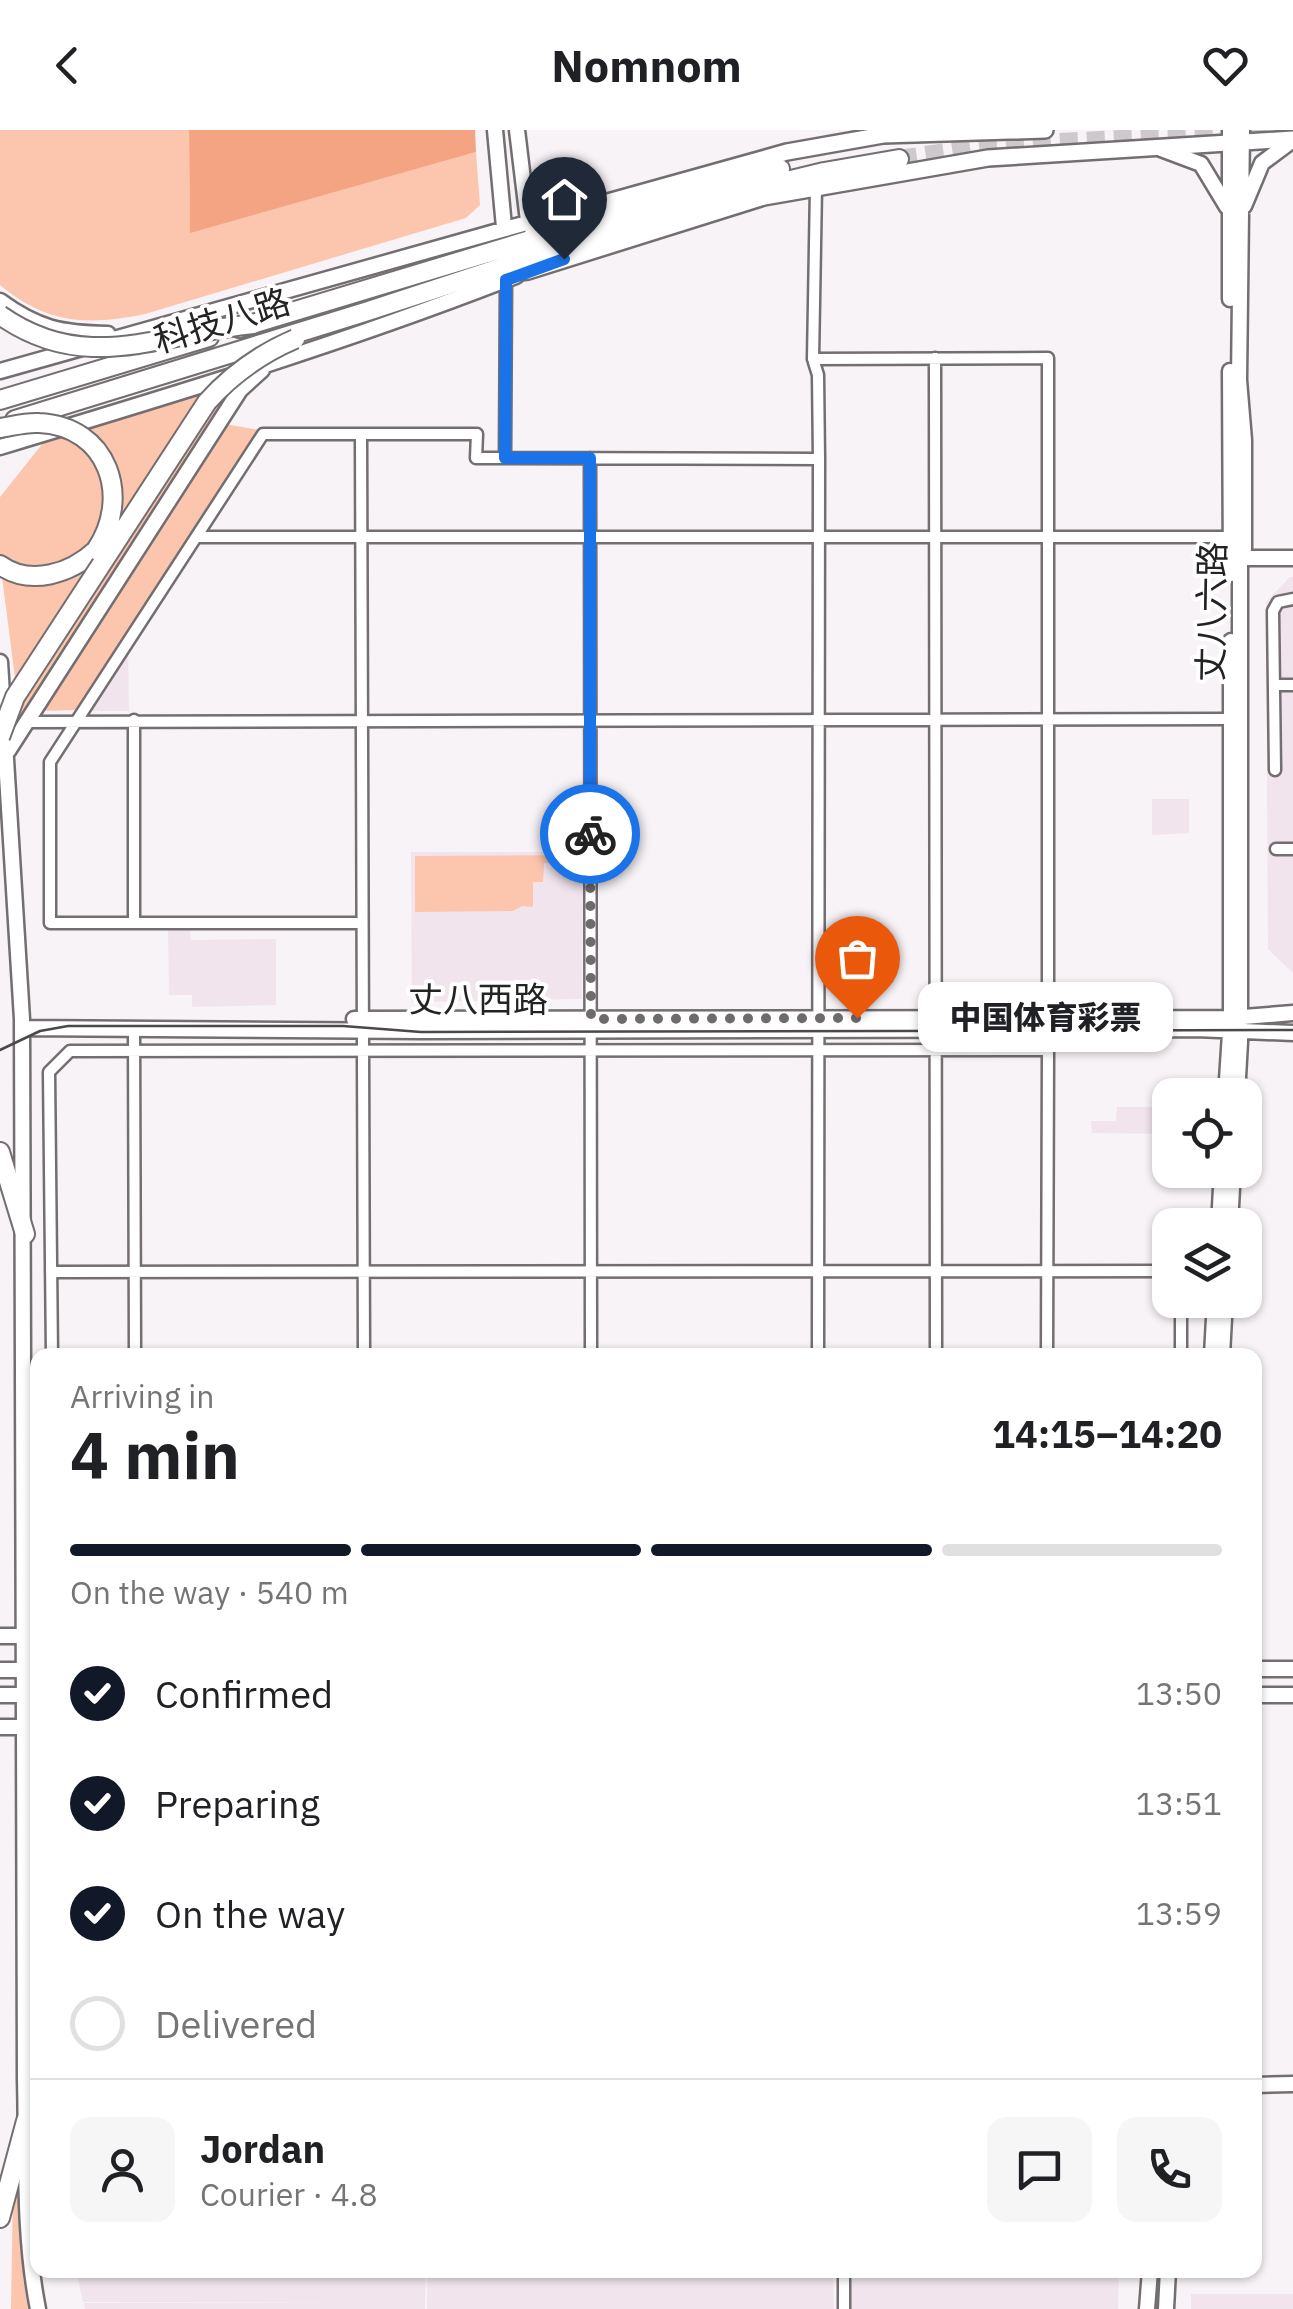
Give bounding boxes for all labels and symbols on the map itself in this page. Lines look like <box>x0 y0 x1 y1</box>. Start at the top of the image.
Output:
pin <box>522 157 607 260</box>
street label: 科技八路 <box>148 278 295 363</box>
street label: 丈八六路 <box>1187 542 1235 682</box>
courier <box>540 784 640 884</box>
pin <box>815 916 900 1019</box>
street label: 丈八西路 <box>408 976 548 1022</box>
callout: 中国体育彩票 <box>917 983 1172 1053</box>

